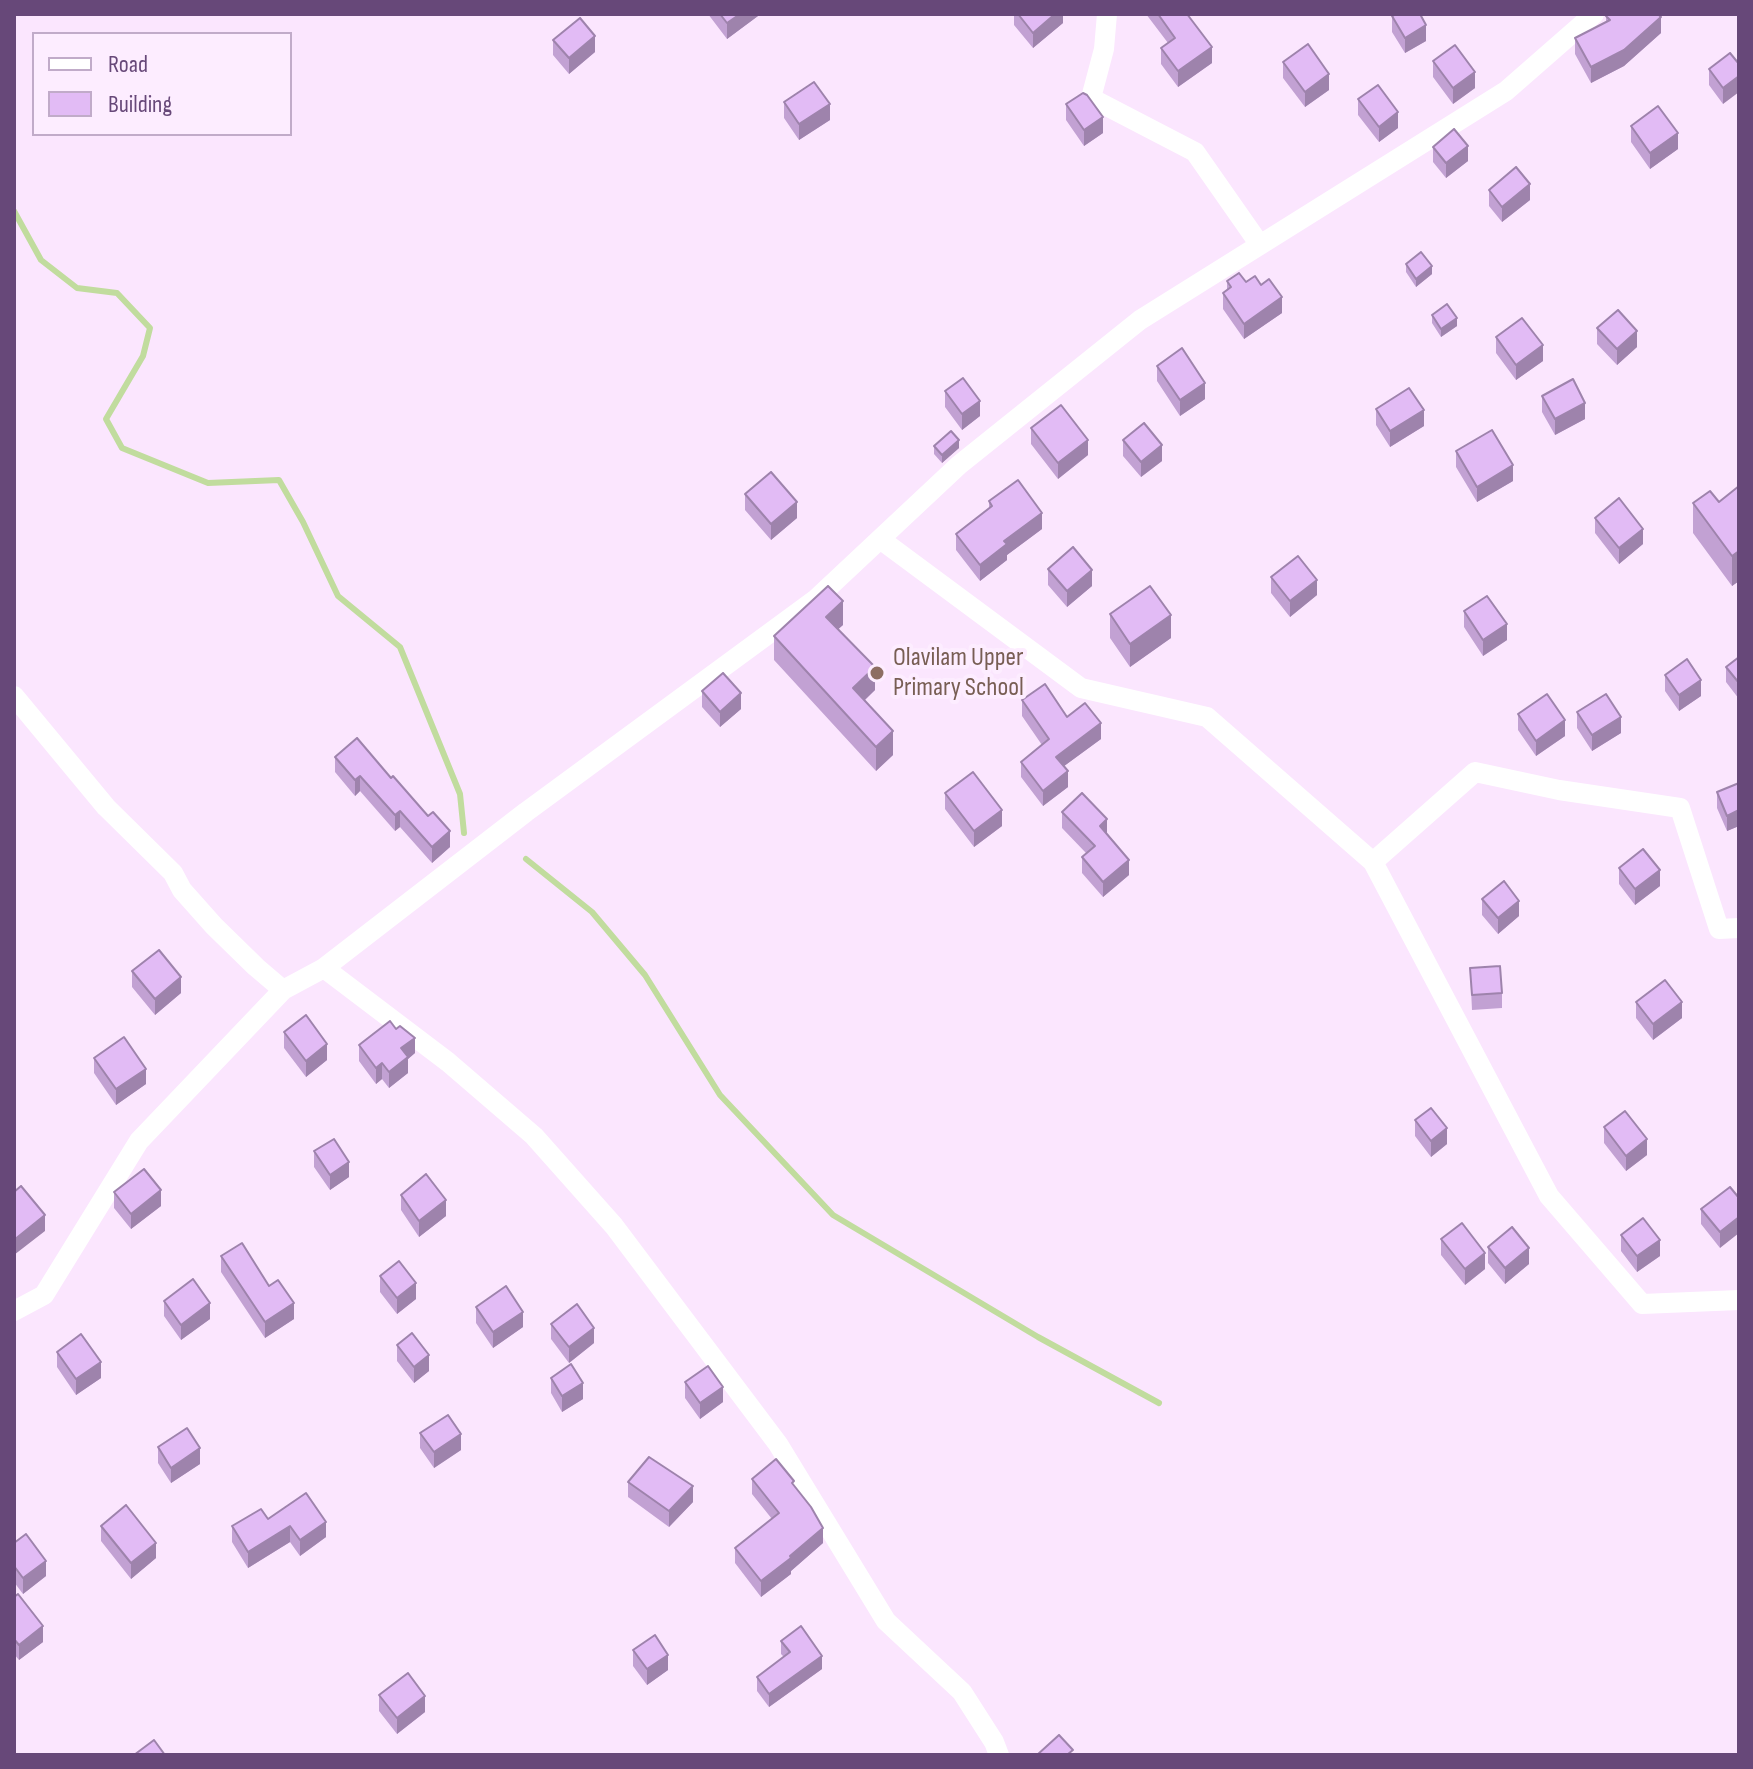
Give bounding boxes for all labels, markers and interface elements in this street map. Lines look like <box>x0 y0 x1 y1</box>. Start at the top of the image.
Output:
legend <box>32 32 292 136</box>
text: Road <box>108 50 148 79</box>
text: Building <box>108 90 172 119</box>
place label: Olavilam Upper Primary School <box>893 642 1024 704</box>
marker: Olavilam Upper Primary School <box>868 664 886 682</box>

